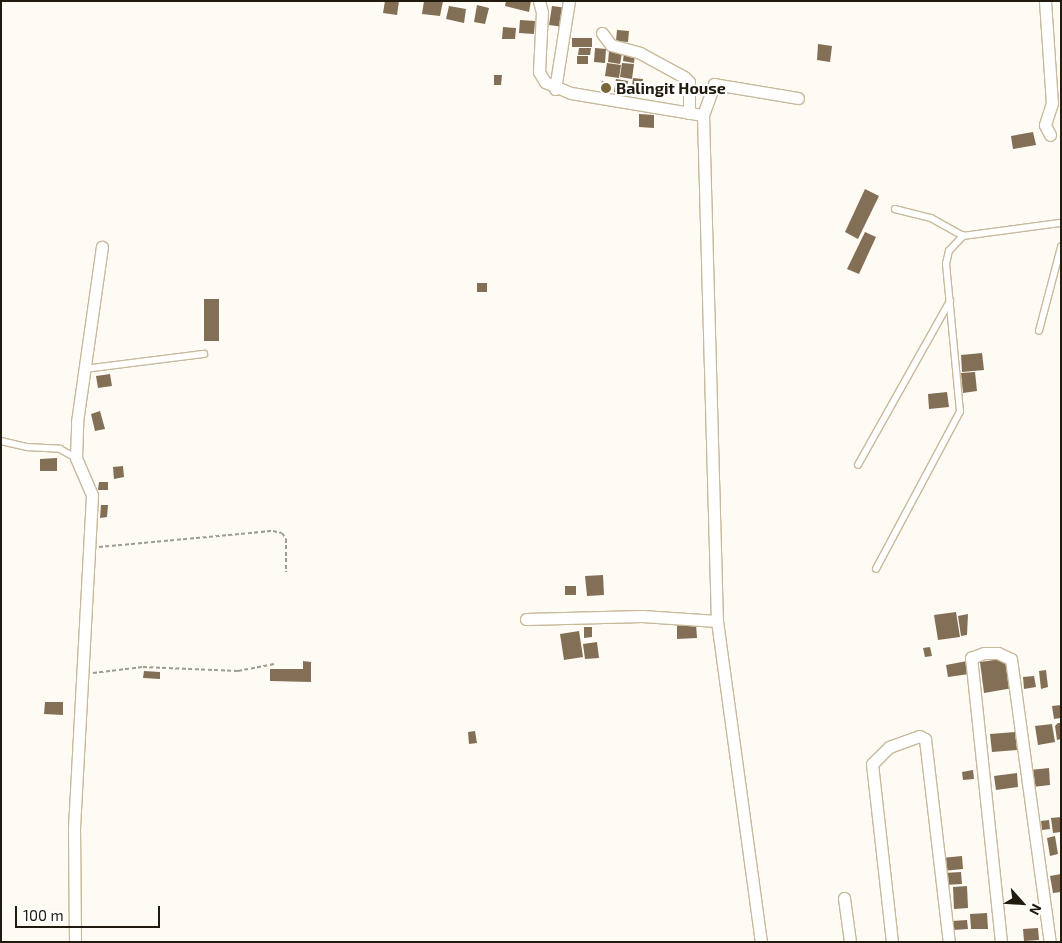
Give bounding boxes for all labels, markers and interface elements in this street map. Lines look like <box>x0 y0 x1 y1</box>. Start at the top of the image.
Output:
place label: Balingit House <box>616 78 726 98</box>
marker: Balingit House <box>600 82 612 94</box>
north arrow <box>997 878 1047 928</box>
scale bar <box>18 896 162 928</box>
text: N <box>1026 902 1046 918</box>
text: 100 m <box>23 906 64 924</box>

